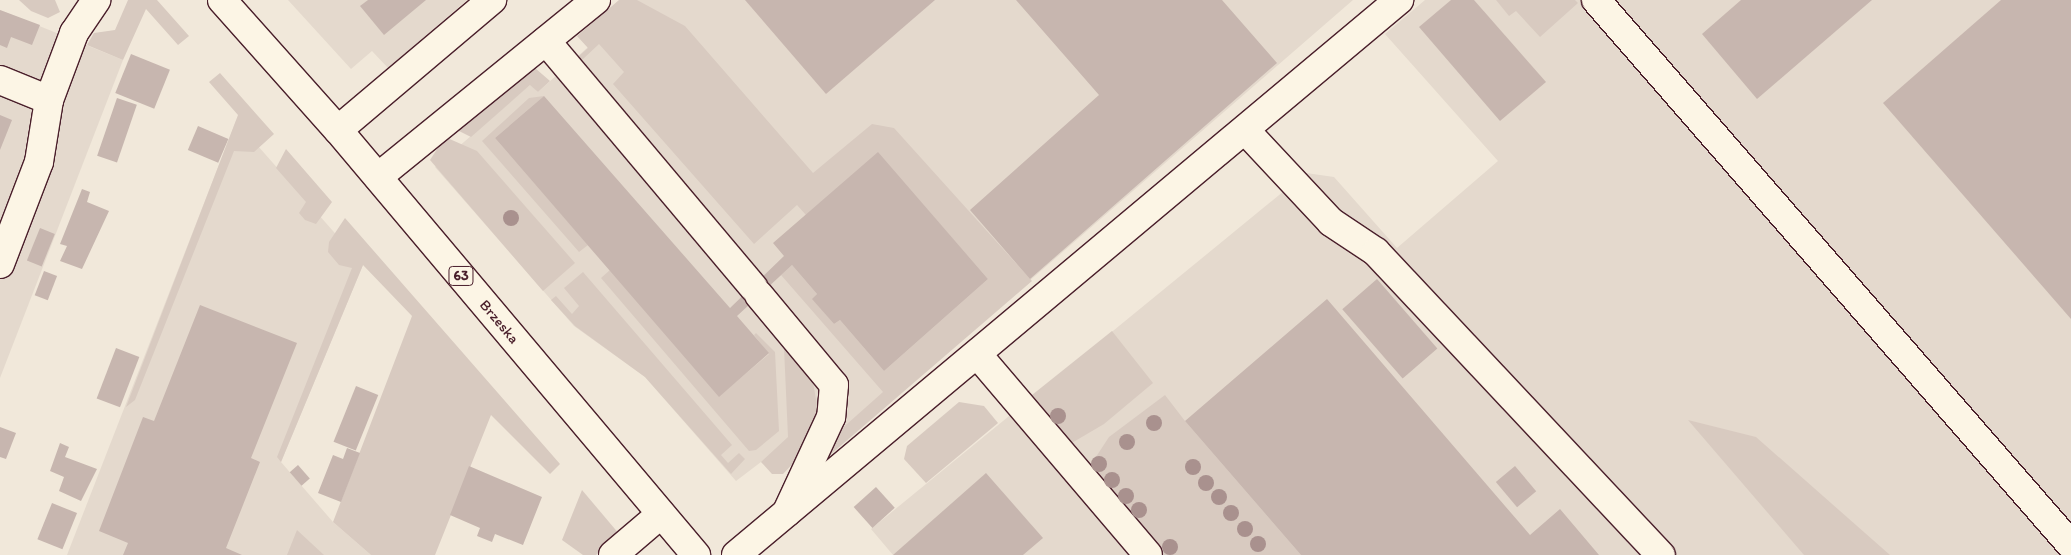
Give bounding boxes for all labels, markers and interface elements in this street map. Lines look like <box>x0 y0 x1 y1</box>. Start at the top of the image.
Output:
road number: 63 <box>447 264 475 288</box>
street label: Brzeska <box>476 296 522 348</box>

